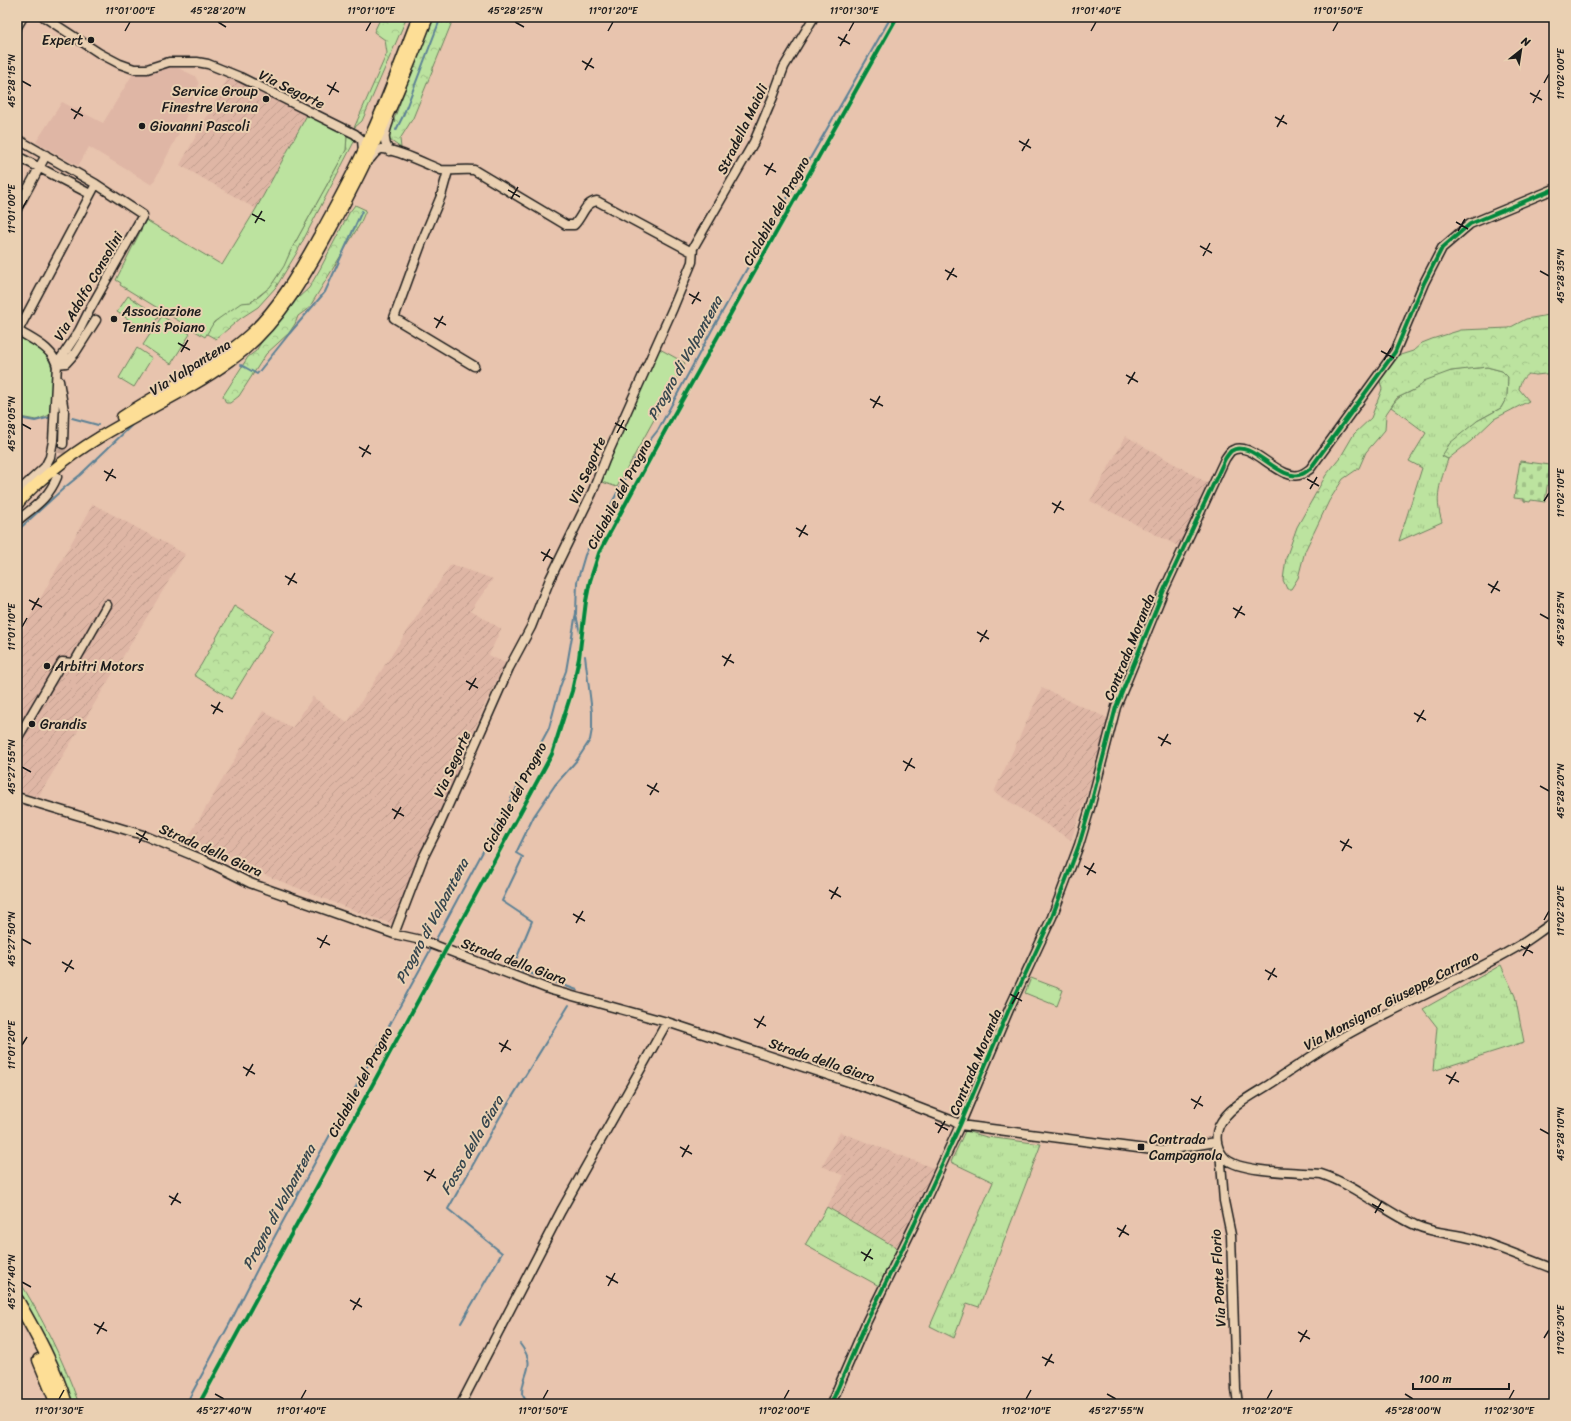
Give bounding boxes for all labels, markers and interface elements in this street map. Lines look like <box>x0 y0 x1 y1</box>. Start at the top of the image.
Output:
text: 11°01'00"E <box>105 2 156 20</box>
text: 45°28'20"N <box>190 2 246 20</box>
text: 11°01'10"E <box>347 2 396 20</box>
text: 45°28'25"N <box>487 2 543 20</box>
text: 11°01'20"E <box>589 2 639 20</box>
text: 11°01'30"E <box>830 2 880 20</box>
text: 11°01'40"E <box>1071 2 1122 20</box>
text: 11°01'50"E <box>1313 2 1364 20</box>
place label: Expert <box>42 28 83 53</box>
north arrow <box>1501 30 1541 70</box>
text: N <box>1517 31 1534 52</box>
marker: Expert <box>86 35 96 45</box>
text: 11°02'00"E <box>1552 47 1570 100</box>
text: 45°28'15"N <box>3 54 21 108</box>
street label: Via Segorte <box>254 63 329 116</box>
place label: Service Group Finestre Verona <box>162 79 259 120</box>
street label: Stradella Maioli <box>710 79 776 179</box>
marker: Service Group Finestre Verona <box>261 94 271 104</box>
place label: Giovanni Pascoli <box>150 114 251 139</box>
marker: Giovanni Pascoli <box>137 121 147 131</box>
street label: Ciclabile del Progno <box>736 152 817 271</box>
text: 11°01'00"E <box>3 183 21 234</box>
street label: Via Adolfo Consolini <box>47 226 131 346</box>
text: 45°28'35"N <box>1552 249 1570 303</box>
water label: Progno di Valpantena <box>640 290 731 425</box>
place label: Associazione Tennis Poiano <box>121 299 205 340</box>
marker: Associazione Tennis Poiano <box>109 314 119 324</box>
street label: Via Valpantena <box>145 332 236 402</box>
text: 45°28'05"N <box>3 396 21 452</box>
street label: Via Segorte <box>562 433 613 508</box>
street label: Ciclabile del Progno <box>580 435 659 554</box>
text: 11°02'10"E <box>1552 467 1570 517</box>
street label: Contrada Moranda <box>1097 590 1162 705</box>
text: 45°28'25"N <box>1552 591 1570 647</box>
text: 11°01'10"E <box>3 602 21 651</box>
place label: Arbitri Motors <box>54 654 144 679</box>
marker: Arbitri Motors <box>42 661 52 671</box>
place label: Grandis <box>40 712 87 737</box>
marker: Grandis <box>27 719 37 729</box>
street label: Via Segorte <box>427 727 478 802</box>
street label: Ciclabile del Progno <box>475 738 554 857</box>
text: 45°27'55"N <box>3 739 21 795</box>
text: 45°28'20"N <box>1552 763 1570 819</box>
street label: Strada della Giara <box>155 816 267 884</box>
water label: Progno di Valpantena <box>388 852 477 988</box>
text: 11°02'20"E <box>1552 884 1570 936</box>
text: 45°27'50"N <box>3 911 21 967</box>
street label: Strada della Giara <box>457 931 570 992</box>
street label: Via Monsignor Giuseppe Carraro <box>1299 943 1484 1057</box>
street label: Contrada Moranda <box>942 1005 1009 1119</box>
text: 11°01'20"E <box>3 1019 21 1069</box>
street label: Ciclabile del Progno <box>321 1023 400 1142</box>
street label: Strada della Giara <box>765 1031 878 1090</box>
water label: Fosso della Giara <box>433 1089 512 1200</box>
text: 45°28'10"N <box>1552 1107 1570 1161</box>
place label: Contrada Campagnola <box>1149 1127 1223 1168</box>
water label: Progno di Valpantena <box>235 1138 324 1274</box>
marker: Contrada Campagnola <box>1136 1142 1146 1152</box>
street label: Via Ponte Florio <box>1203 1228 1234 1328</box>
text: 45°27'40"N <box>3 1254 21 1310</box>
text: 11°02'30"E <box>1552 1303 1570 1355</box>
scale bar <box>1413 1365 1509 1391</box>
text: 100 m <box>1419 1368 1452 1390</box>
text: 11°01'30"E <box>35 1402 85 1420</box>
text: 45°27'40"N <box>196 1402 252 1420</box>
text: 11°01'40"E <box>276 1402 327 1420</box>
text: 11°01'50"E <box>518 1402 569 1420</box>
text: 11°02'00"E <box>758 1402 811 1420</box>
text: 11°02'10"E <box>1002 1402 1052 1420</box>
text: 45°27'55"N <box>1088 1402 1144 1420</box>
text: 11°02'20"E <box>1242 1402 1294 1420</box>
text: 45°28'00"N <box>1385 1402 1441 1420</box>
text: 11°02'30"E <box>1484 1402 1536 1420</box>

